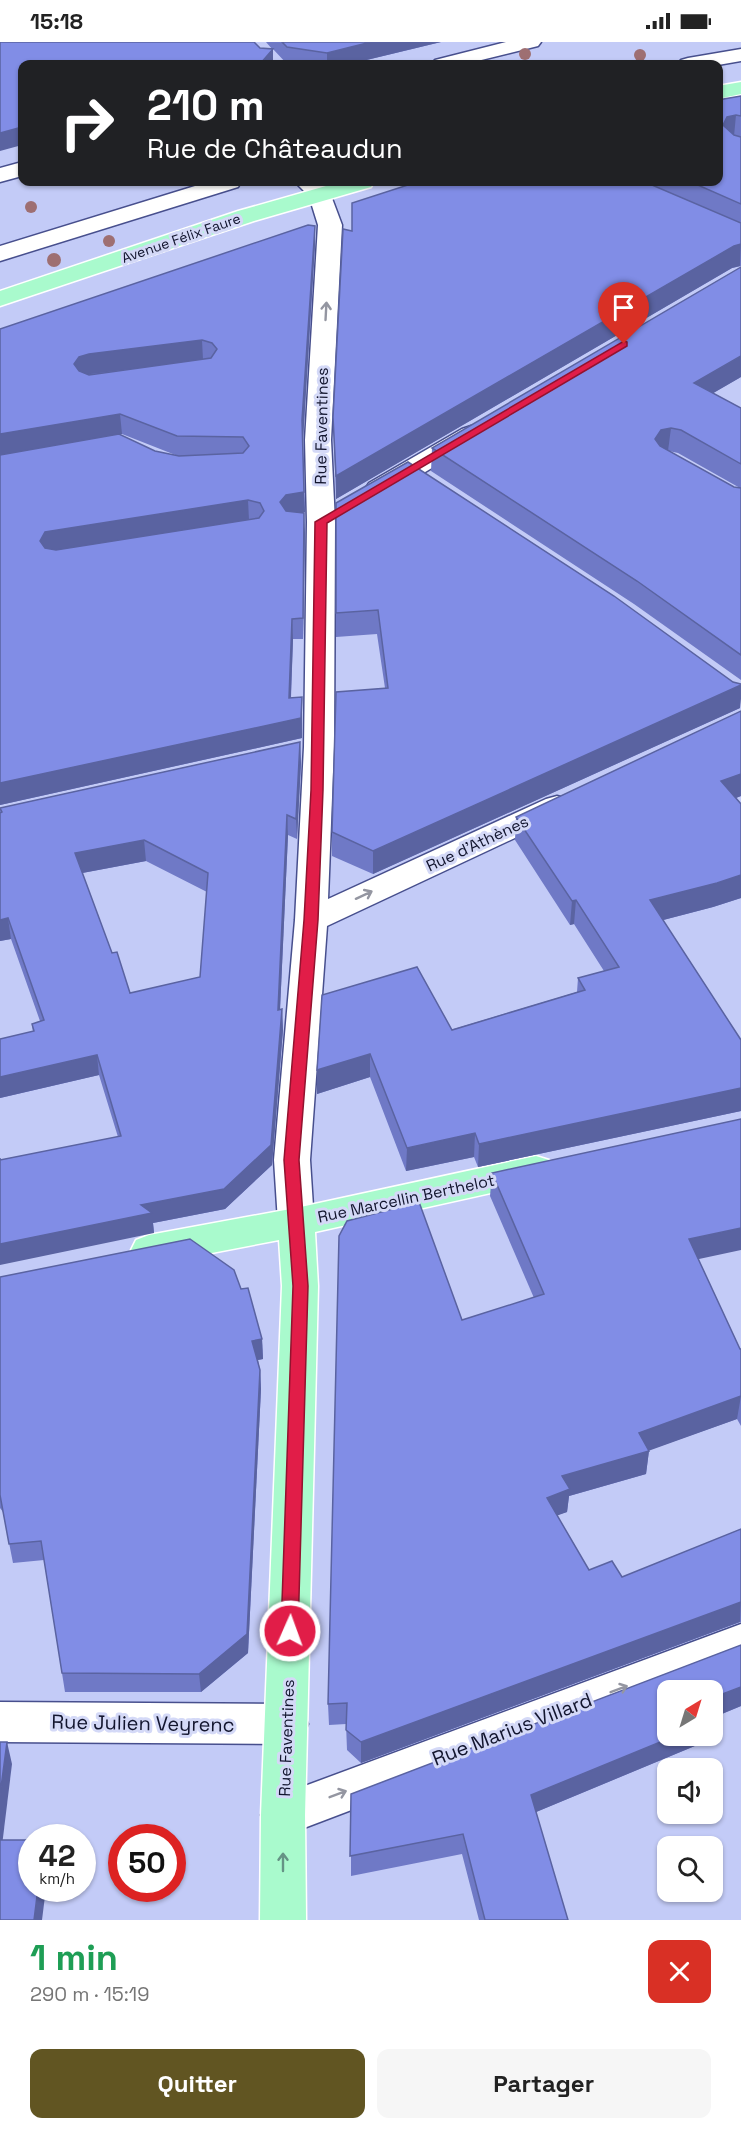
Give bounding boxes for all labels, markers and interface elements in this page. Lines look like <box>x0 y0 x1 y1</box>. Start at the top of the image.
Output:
text: 15:18 <box>30 7 83 35</box>
text: 210 m <box>147 79 265 132</box>
icon: right <box>48 84 126 162</box>
text: Rue de Châteaudun <box>147 131 402 166</box>
street label: Avenue Félix Faure <box>119 209 243 267</box>
pin <box>598 282 649 344</box>
icon: arrive <box>607 291 640 324</box>
one-way arrow <box>320 301 331 321</box>
street label: Rue Faventines <box>310 367 333 485</box>
street label: Rue d'Athènes <box>423 811 532 876</box>
one-way arrow <box>355 889 373 901</box>
street label: Rue Marcellin Berthelot <box>316 1169 497 1228</box>
position arrow <box>258 1599 322 1663</box>
street label: Rue Faventines <box>274 1679 299 1797</box>
north arrow <box>657 1680 723 1746</box>
map controls <box>657 1680 723 1902</box>
one-way arrow <box>609 1683 628 1694</box>
street label: Rue Marius Villard <box>428 1687 596 1771</box>
street label: Rue Julien Veyrenc <box>51 1708 235 1738</box>
button: sound <box>657 1758 723 1824</box>
one-way arrow <box>328 1788 347 1799</box>
speed limit sign: 50 <box>108 1824 186 1902</box>
text: 42 <box>39 1836 75 1875</box>
button: search <box>657 1836 723 1902</box>
one-way arrow <box>277 1852 289 1872</box>
text: km/h <box>39 1869 75 1888</box>
text: 1 min <box>30 1935 118 1981</box>
button: close <box>648 1940 711 2003</box>
text: 290 m · 15:19 <box>30 1981 149 2007</box>
button: Quitter <box>30 2049 365 2118</box>
button: Partager <box>377 2049 711 2118</box>

